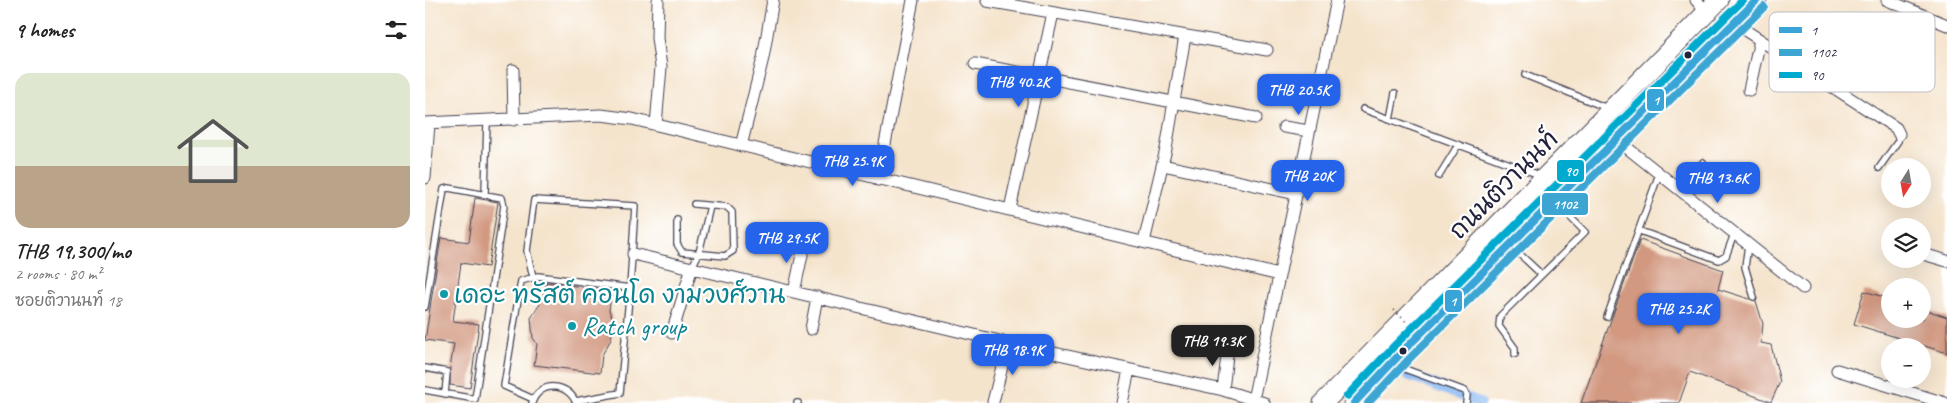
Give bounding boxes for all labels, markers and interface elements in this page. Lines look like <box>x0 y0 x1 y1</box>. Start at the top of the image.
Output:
legend <box>1769 12 1935 92</box>
icon: filters <box>382 16 410 44</box>
text: 9 homes <box>15 17 74 43</box>
text: 1 <box>1811 22 1818 39</box>
text: 1102 <box>1811 44 1838 61</box>
unlabelled marker <box>1683 50 1693 60</box>
pin: THB 40.2K <box>962 66 1076 108</box>
text: 90 <box>1811 67 1825 84</box>
text: THB 40.2K <box>988 72 1050 92</box>
pin: THB 20.5K <box>1242 74 1356 116</box>
text: THB 20.5K <box>1268 80 1330 100</box>
line badge: 1 <box>1646 88 1665 112</box>
text: 1 <box>1653 92 1661 109</box>
icon: home <box>168 106 258 196</box>
street label: ถนนติวานนท์ <box>1442 123 1565 246</box>
pin: THB 25.9K <box>796 144 910 187</box>
text: THB 25.9K <box>822 151 884 171</box>
north arrow <box>1881 158 1931 208</box>
map controls <box>1881 158 1931 388</box>
line badge: 90 <box>1556 159 1585 183</box>
pin: THB 20K <box>1262 160 1354 202</box>
pin: THB 13.6K <box>1661 162 1775 204</box>
text: 90 <box>1565 163 1579 180</box>
text: THB 20K <box>1282 166 1334 186</box>
text: THB 13.6K <box>1687 168 1749 188</box>
line badge: 1102 <box>1541 192 1589 216</box>
text: 1102 <box>1552 196 1579 213</box>
button: layers <box>1881 218 1931 268</box>
pin: THB 29.5K <box>730 222 844 264</box>
text: THB 29.5K <box>756 228 818 248</box>
text: THB 19,300/mo <box>15 238 131 264</box>
text: 2 rooms · 80 m² <box>15 264 101 284</box>
place label: เดอะ ทรัสต์ คอนโด งามวงศ์วาน <box>454 278 785 311</box>
button: + <box>1881 278 1931 328</box>
marker: เดอะ ทรัสต์ คอนโด งามวงศ์วาน <box>438 288 450 300</box>
line badge: 1 <box>1444 289 1463 313</box>
text: ซอยติวานนท์ 18 <box>15 291 122 311</box>
pin: THB 25.2K <box>1622 292 1736 335</box>
text: 1 <box>1450 293 1458 310</box>
text: THB 25.2K <box>1648 299 1710 319</box>
place label: Ratch group <box>582 311 688 343</box>
marker: Ratch group <box>566 320 578 332</box>
pin: THB 19.3K <box>1156 324 1270 367</box>
text: THB 19.3K <box>1182 331 1244 351</box>
pin: THB 18.9K <box>956 334 1070 376</box>
button: − <box>1881 338 1931 388</box>
text: THB 18.9K <box>982 340 1044 360</box>
unlabelled marker <box>1398 346 1408 356</box>

